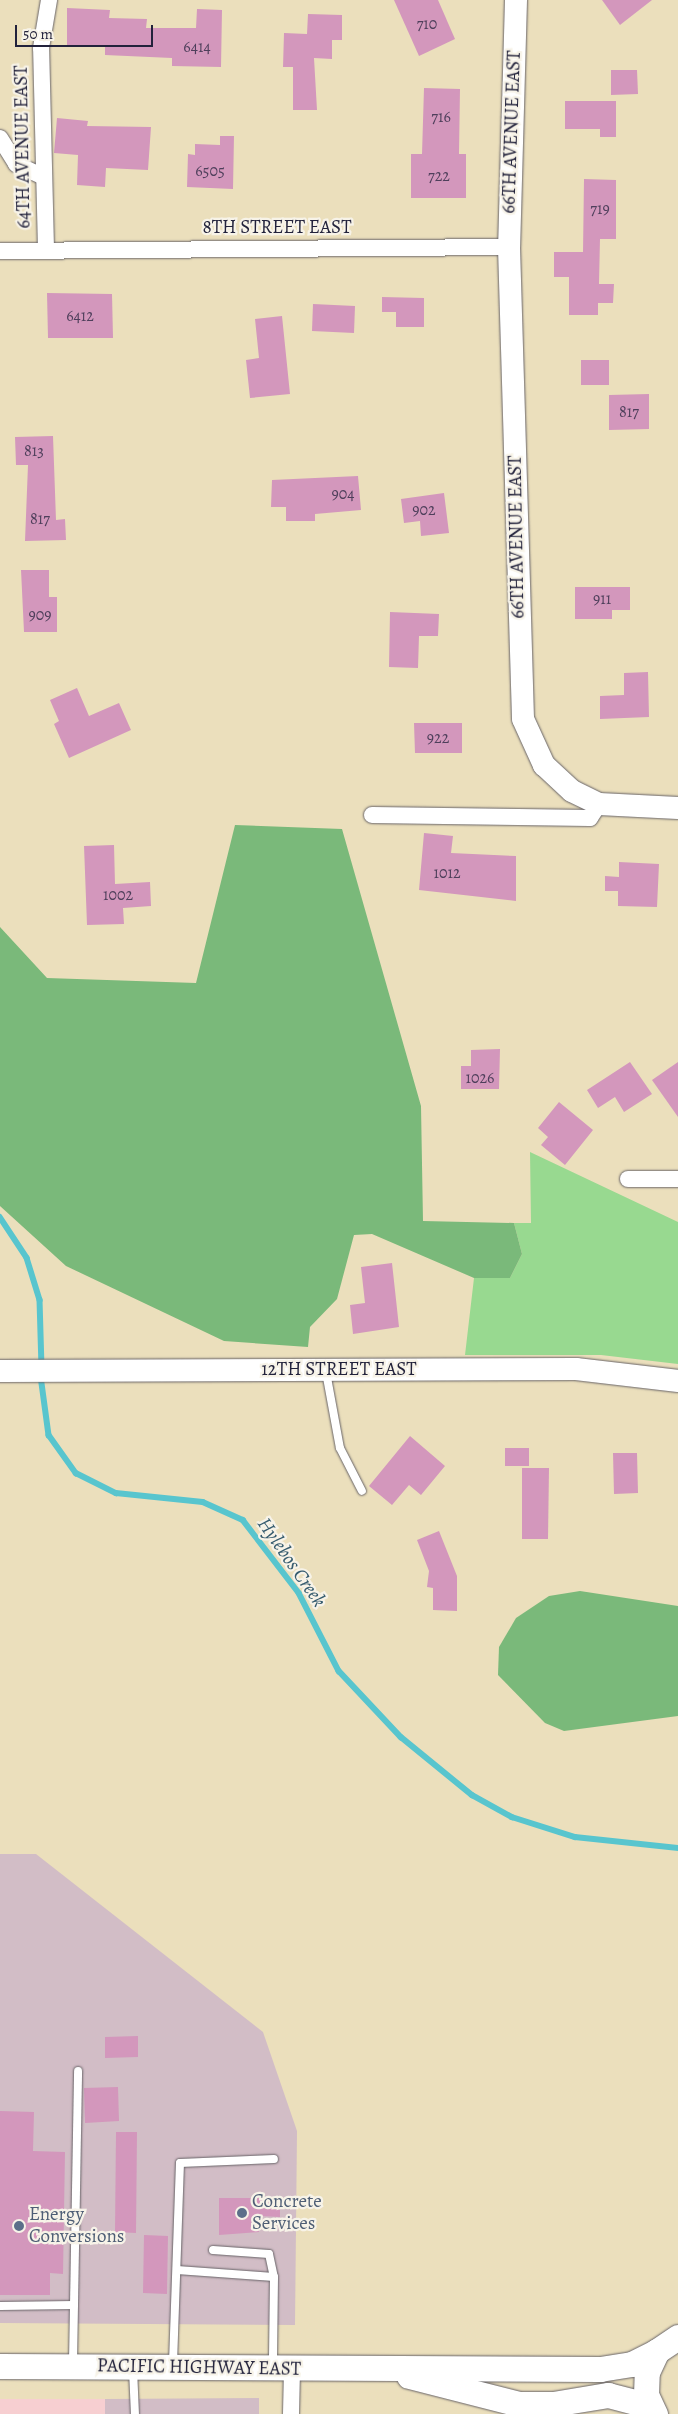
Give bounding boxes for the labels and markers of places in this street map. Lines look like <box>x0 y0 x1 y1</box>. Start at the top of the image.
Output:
place label: Concrete Services <box>252 2191 322 2235</box>
place label: Energy Conversions <box>29 2204 124 2248</box>
marker: Concrete Services <box>236 2207 248 2219</box>
marker: Energy Conversions <box>13 2220 25 2232</box>

